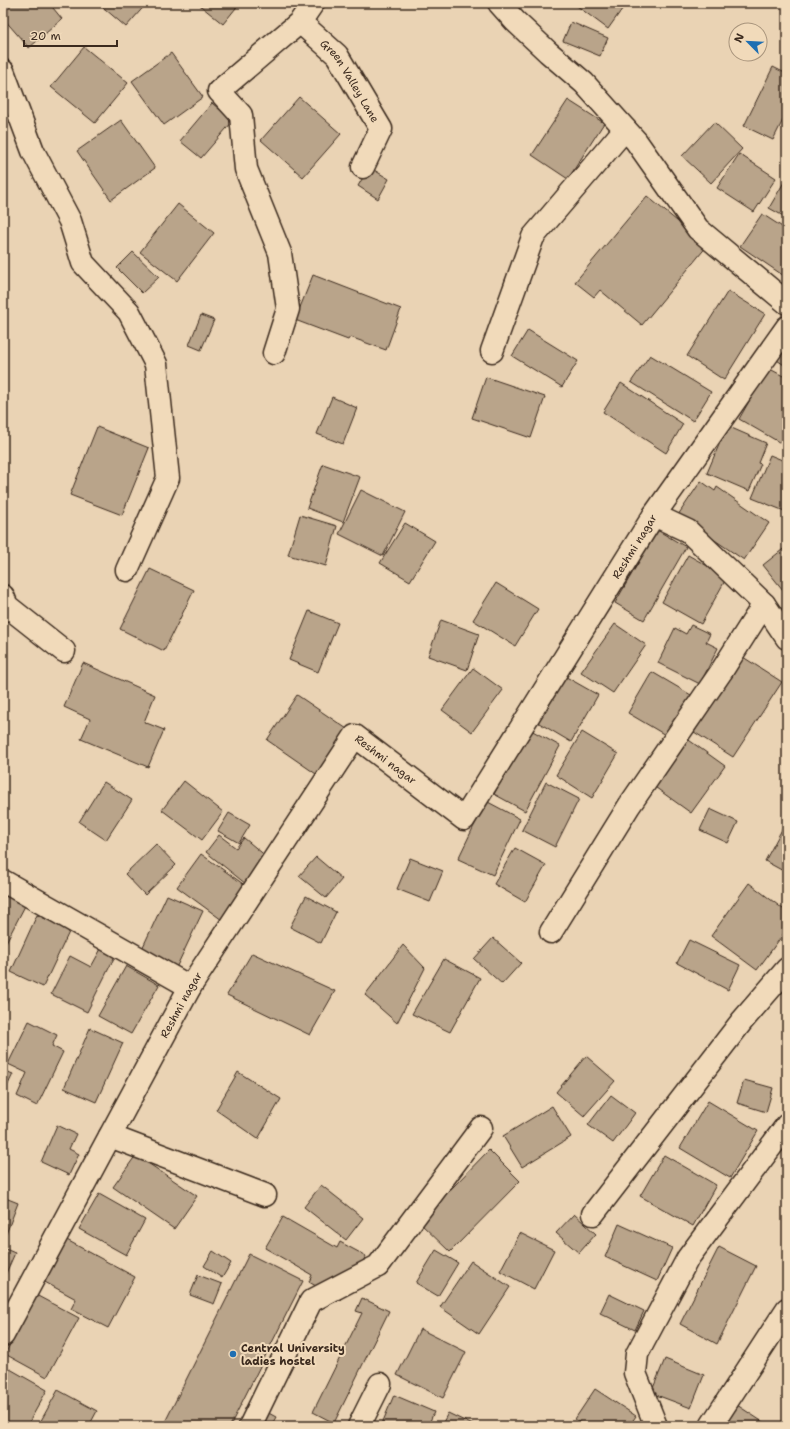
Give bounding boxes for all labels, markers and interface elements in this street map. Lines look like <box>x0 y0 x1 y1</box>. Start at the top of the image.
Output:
scale bar <box>24 22 117 48</box>
north arrow <box>728 22 768 62</box>
text: 20 m <box>30 28 61 44</box>
text: N <box>731 31 748 45</box>
street label: Green Valley Lane <box>317 36 382 125</box>
street label: Reshmi nagar <box>609 511 661 582</box>
street label: Reshmi nagar <box>351 731 419 788</box>
street label: Reshmi nagar <box>157 969 206 1041</box>
place label: Central University ladies hostel <box>241 1341 345 1369</box>
marker: Central University ladies hostel <box>228 1349 238 1359</box>

